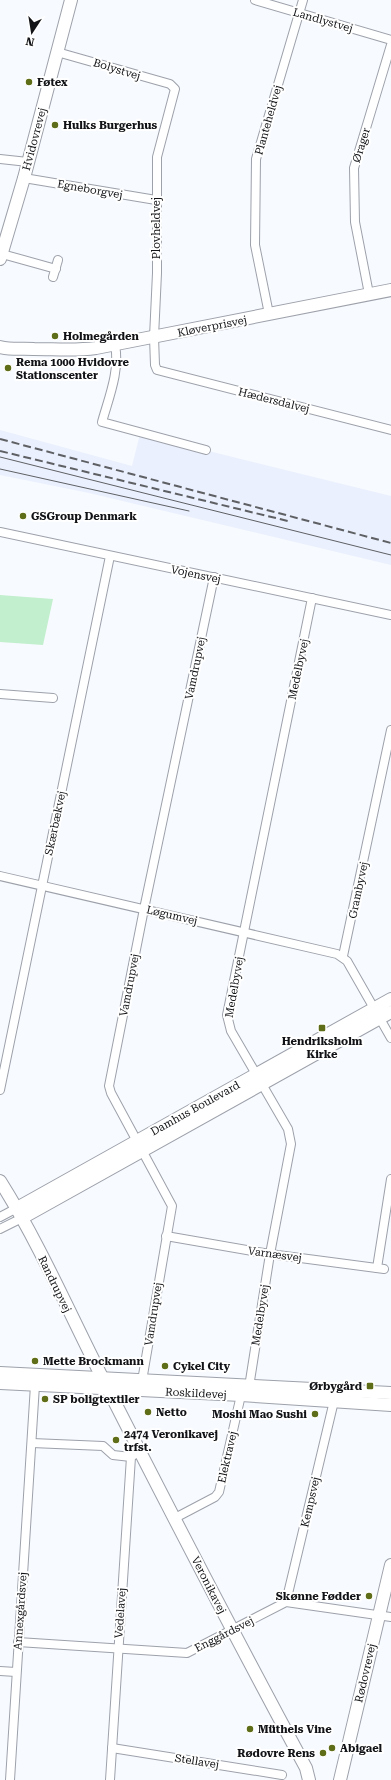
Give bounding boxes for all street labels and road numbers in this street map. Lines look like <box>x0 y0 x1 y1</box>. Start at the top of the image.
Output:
street label: Landlystvej <box>291 6 354 35</box>
street label: Bolystvej <box>92 56 142 83</box>
street label: Planteheldvej <box>252 84 285 157</box>
street label: Hvidovrevej <box>20 106 49 172</box>
street label: Ørager <box>350 126 373 164</box>
street label: Egneborgvej <box>56 177 124 202</box>
street label: Plovheldvej <box>150 197 163 259</box>
street label: Kløverprisvej <box>176 313 248 340</box>
street label: Hædersdalvej <box>237 385 311 416</box>
street label: Vojensvej <box>170 563 222 586</box>
street label: Vamdrupvej <box>182 636 208 701</box>
street label: Medelbyvej <box>286 637 311 701</box>
street label: Skærbækvej <box>42 790 69 857</box>
street label: Grambyvej <box>346 860 371 920</box>
street label: Løgumvej <box>145 903 199 928</box>
street label: Vamdrupvej <box>117 953 142 1018</box>
street label: Medelbyvej <box>223 955 246 1019</box>
street label: Damhus Boulevard <box>148 1078 242 1138</box>
street label: Varnæsvej <box>247 1244 303 1265</box>
street label: Randrupvej <box>35 1254 74 1315</box>
street label: Vamdrupvej <box>142 1282 165 1347</box>
street label: Medelbyvej <box>249 1283 272 1347</box>
street label: Roskildevej <box>165 1385 227 1402</box>
street label: Elektravej <box>215 1430 240 1484</box>
street label: Kempsvej <box>298 1475 323 1529</box>
street label: Veronikavej <box>189 1554 229 1616</box>
street label: Annexgårdsvej <box>11 1572 30 1651</box>
street label: Vedelavej <box>112 1587 129 1639</box>
street label: Enggårdsvej <box>192 1614 256 1655</box>
street label: Rødovrevej <box>352 1642 379 1704</box>
street label: Stellavej <box>174 1752 220 1771</box>

